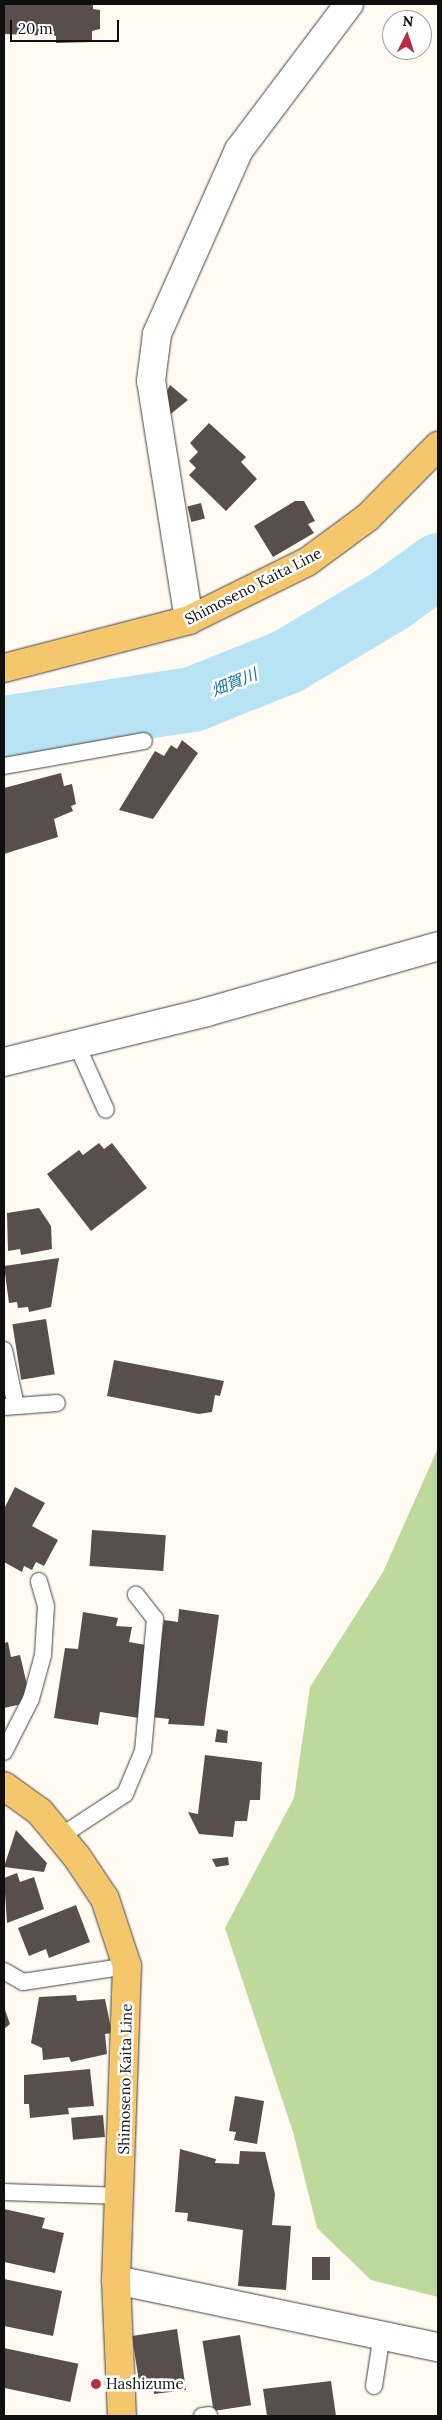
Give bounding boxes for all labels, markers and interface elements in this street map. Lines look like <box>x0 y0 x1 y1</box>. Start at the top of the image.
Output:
scale bar <box>12 10 121 42</box>
north arrow <box>382 10 432 60</box>
text: N <box>402 12 414 30</box>
text: 20 m <box>18 19 53 38</box>
street label: Shimoseno Kaita Line <box>182 544 324 628</box>
water label: 畑賀川 <box>208 664 260 700</box>
street label: Shimoseno Kaita Line <box>115 2003 135 2155</box>
place label: Hashizume <box>106 2375 184 2393</box>
marker: Hashizume <box>90 2378 102 2390</box>

